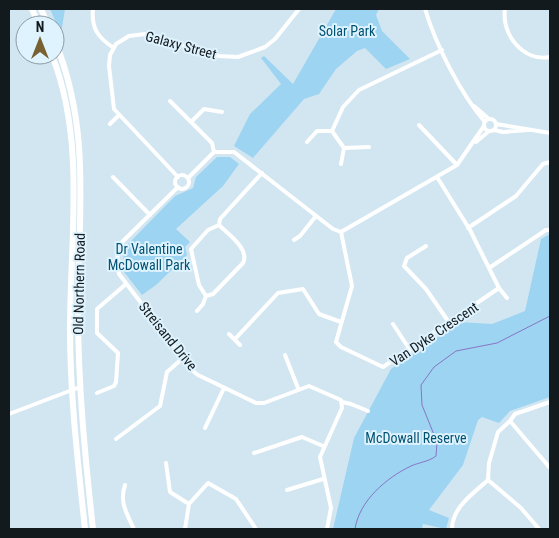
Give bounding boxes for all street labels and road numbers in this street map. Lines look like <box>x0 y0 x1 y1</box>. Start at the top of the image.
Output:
street label: Galaxy Street <box>144 28 218 62</box>
street label: Old Northern Road <box>70 233 88 335</box>
street label: Streisand Drive <box>136 299 201 374</box>
street label: Van Dyke Crescent <box>387 299 481 369</box>

